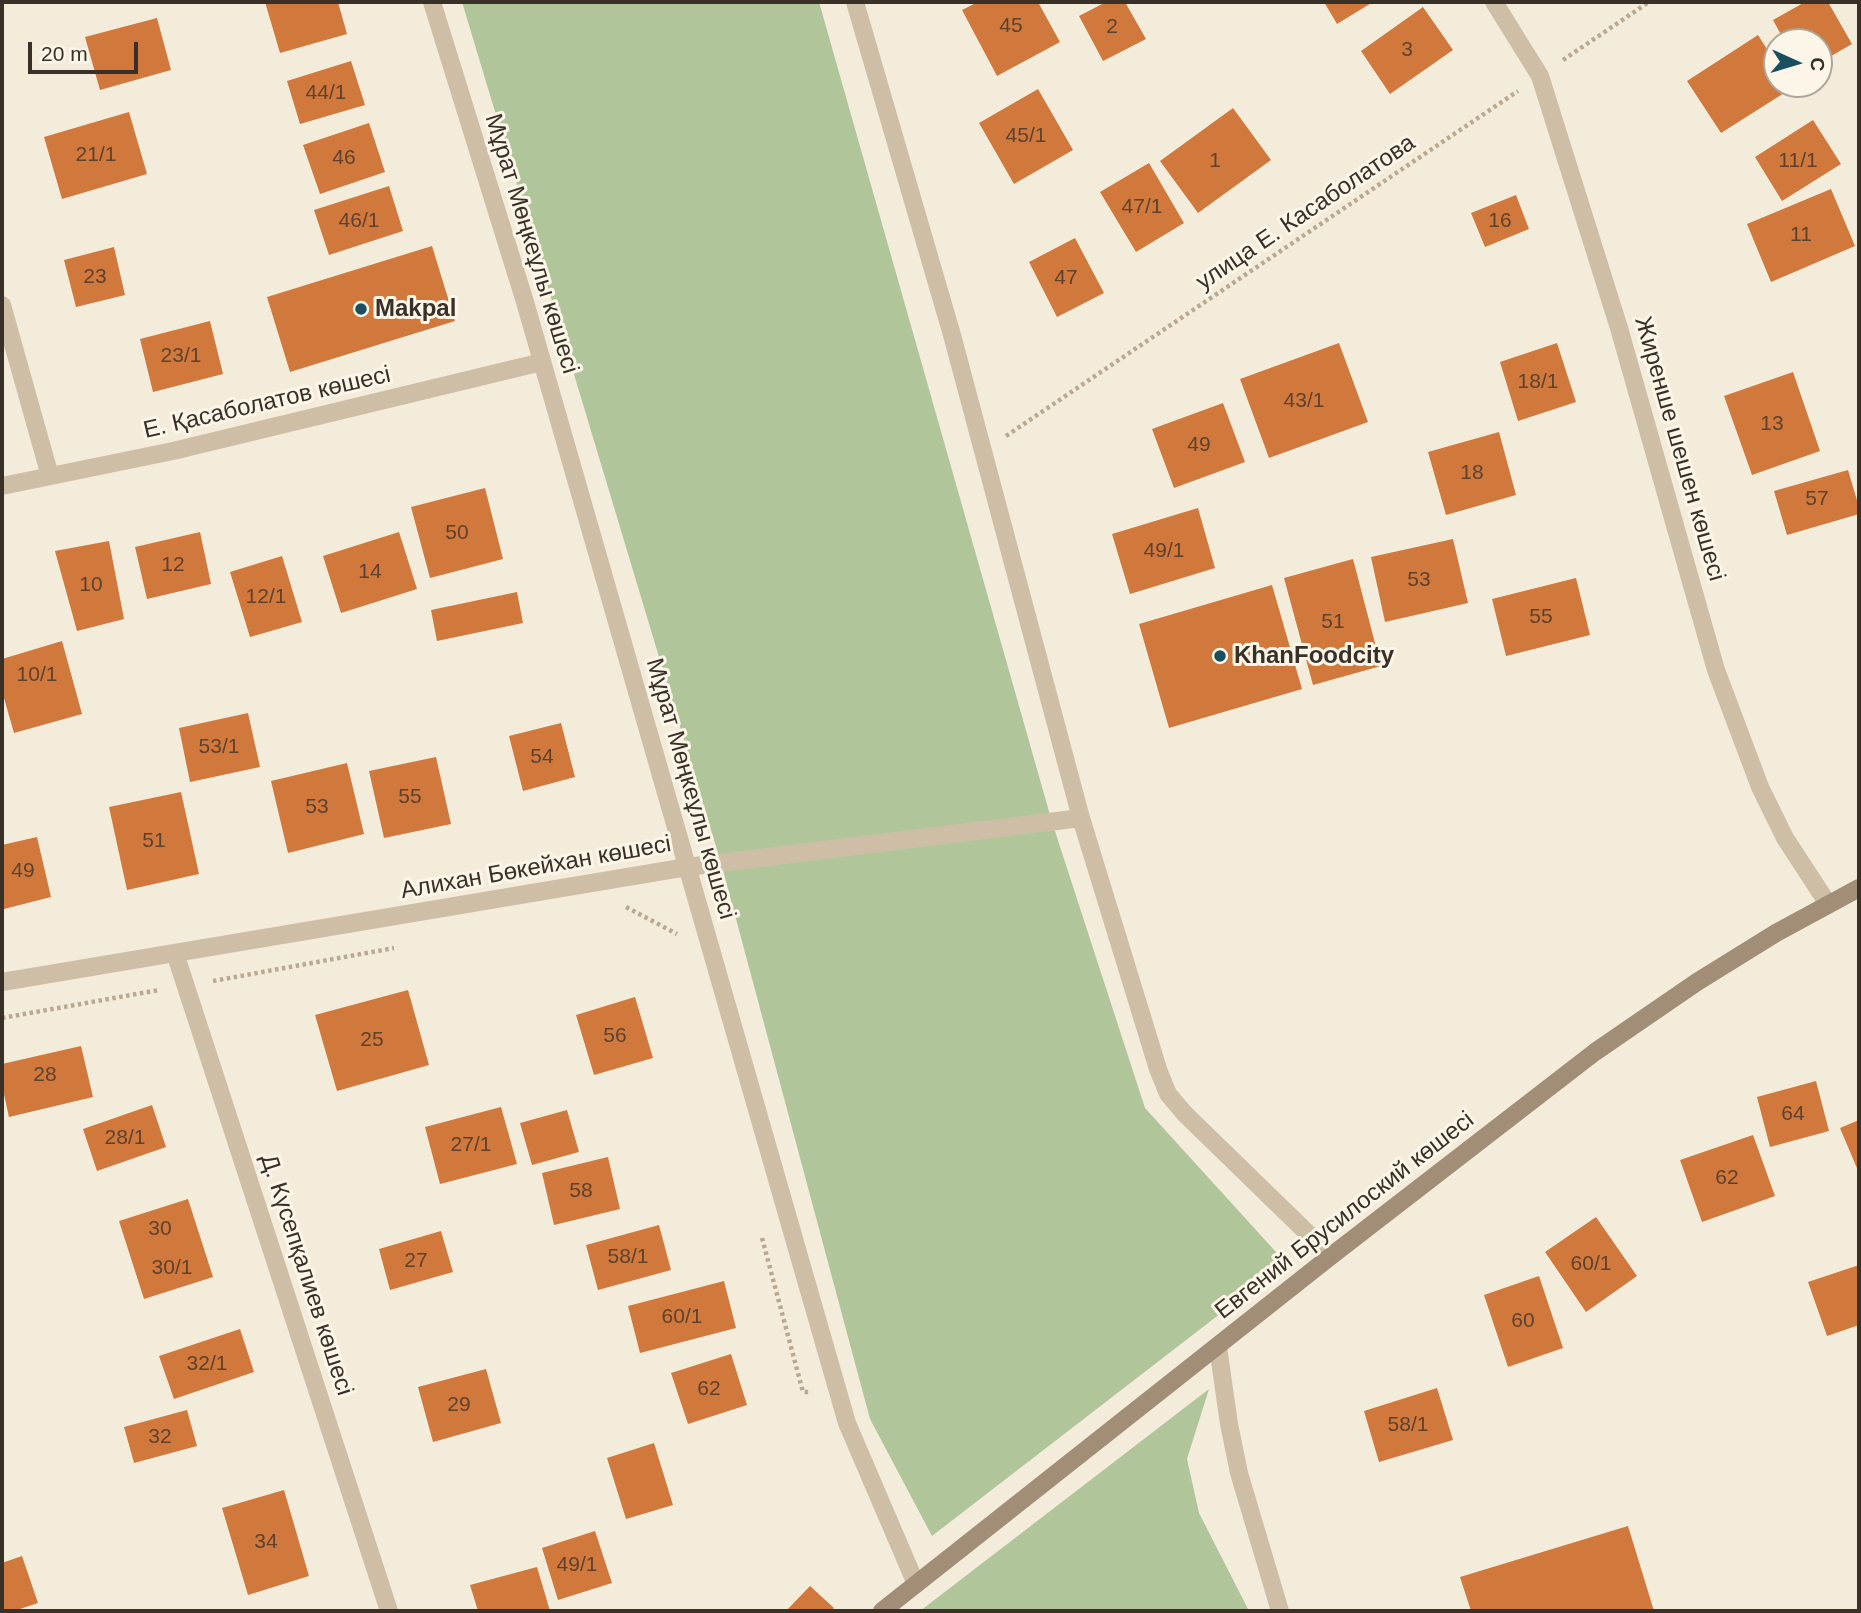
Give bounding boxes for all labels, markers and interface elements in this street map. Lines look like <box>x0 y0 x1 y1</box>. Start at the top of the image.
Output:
house number: 45 <box>999 13 1023 39</box>
house number: 2 <box>1106 14 1118 40</box>
scale bar <box>32 28 142 72</box>
north arrow <box>1763 28 1833 98</box>
house number: 3 <box>1401 37 1413 63</box>
text: 20 m <box>41 42 88 65</box>
text: С <box>1806 57 1828 72</box>
house number: 44/1 <box>306 80 346 106</box>
street label: Мұрат Мөңкеұлы көшесі <box>478 111 584 377</box>
house number: 45/1 <box>1006 123 1046 149</box>
street label: улица Е. Касаболатова <box>1191 129 1421 297</box>
house number: 21/1 <box>76 142 116 168</box>
house number: 46 <box>332 145 356 171</box>
house number: 1 <box>1209 148 1221 174</box>
house number: 11/1 <box>1778 148 1818 174</box>
house number: 47/1 <box>1122 194 1162 220</box>
house number: 46/1 <box>339 208 379 234</box>
house number: 16 <box>1488 208 1512 234</box>
house number: 11 <box>1790 222 1812 248</box>
house number: 23 <box>83 264 107 290</box>
house number: 47 <box>1054 265 1078 291</box>
place label: Makpal <box>375 295 456 323</box>
marker: Makpal <box>353 301 369 317</box>
street label: Жиренше шешен көшесі <box>1627 313 1731 585</box>
house number: 23/1 <box>161 343 201 369</box>
street label: Е. Қасаболатов көшесі <box>141 361 393 445</box>
house number: 18/1 <box>1518 369 1558 395</box>
house number: 43/1 <box>1284 388 1324 414</box>
house number: 13 <box>1760 411 1784 437</box>
house number: 49 <box>1187 432 1211 458</box>
house number: 18 <box>1460 460 1484 486</box>
house number: 57 <box>1805 486 1829 512</box>
house number: 50 <box>445 520 469 546</box>
house number: 49/1 <box>1144 538 1184 564</box>
house number: 12 <box>161 552 185 578</box>
house number: 14 <box>358 559 382 585</box>
house number: 53 <box>1407 567 1431 593</box>
house number: 10 <box>79 572 103 598</box>
house number: 12/1 <box>246 584 286 610</box>
house number: 55 <box>1529 604 1553 630</box>
house number: 51 <box>1321 609 1345 635</box>
place label: KhanFoodcity <box>1234 642 1394 670</box>
marker: KhanFoodcity <box>1212 648 1228 664</box>
street label: Мұрат Мөңкеұлы көшесі <box>639 655 741 923</box>
house number: 10/1 <box>17 662 57 688</box>
house number: 53/1 <box>199 734 239 760</box>
house number: 54 <box>530 744 554 770</box>
house number: 55 <box>398 784 422 810</box>
house number: 53 <box>305 794 329 820</box>
house number: 51 <box>142 828 166 854</box>
street label: Алихан Бөкейхан көшесі <box>399 830 673 906</box>
house number: 49 <box>11 858 35 884</box>
house number: 56 <box>603 1023 627 1049</box>
house number: 25 <box>360 1027 384 1053</box>
house number: 28 <box>33 1062 57 1088</box>
house number: 64 <box>1781 1101 1805 1127</box>
street label: Евгений Брусилоский көшесі <box>1210 1106 1480 1326</box>
house number: 28/1 <box>105 1125 145 1151</box>
house number: 27/1 <box>451 1132 491 1158</box>
street label: Д. Күсепқалиев көшесі <box>253 1151 359 1399</box>
house number: 62 <box>1715 1165 1739 1191</box>
house number: 58 <box>569 1178 593 1204</box>
house number: 30 <box>148 1216 172 1242</box>
house number: 58/1 <box>608 1244 648 1270</box>
house number: 27 <box>404 1248 428 1274</box>
house number: 60/1 <box>1571 1251 1611 1277</box>
house number: 30/1 <box>152 1255 192 1281</box>
house number: 60/1 <box>662 1304 702 1330</box>
house number: 60 <box>1511 1308 1535 1334</box>
house number: 32/1 <box>187 1351 227 1377</box>
house number: 62 <box>697 1376 721 1402</box>
house number: 29 <box>447 1392 471 1418</box>
house number: 58/1 <box>1388 1412 1428 1438</box>
house number: 32 <box>148 1424 172 1450</box>
house number: 34 <box>254 1529 278 1555</box>
house number: 49/1 <box>557 1552 597 1578</box>

